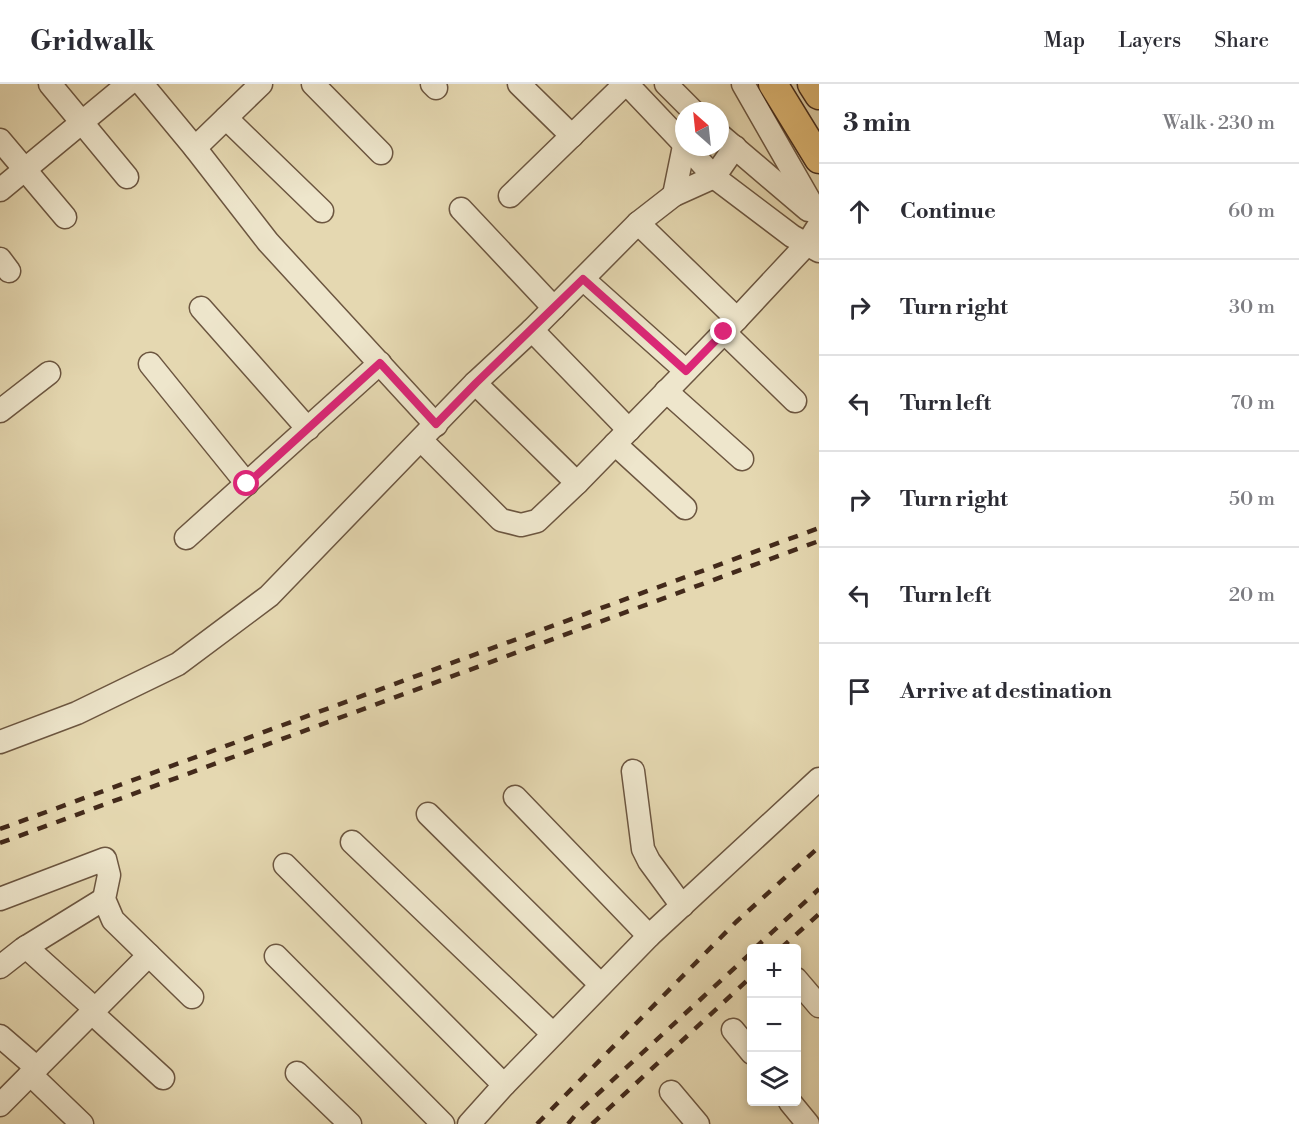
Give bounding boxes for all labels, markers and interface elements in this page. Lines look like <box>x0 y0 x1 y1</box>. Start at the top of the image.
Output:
text: Gridwalk <box>30 24 154 59</box>
text: Map <box>1044 28 1085 54</box>
text: Layers <box>1118 28 1181 54</box>
text: Share <box>1214 28 1269 54</box>
north arrow <box>675 102 729 156</box>
text: 3 min <box>843 107 911 139</box>
text: Walk · 230 m <box>1163 111 1275 136</box>
icon: ahead <box>843 195 876 228</box>
text: Continue <box>900 198 996 225</box>
text: 60 m <box>1228 199 1275 224</box>
icon: right <box>843 291 876 324</box>
text: Turn right <box>900 294 1008 321</box>
text: 30 m <box>1229 295 1275 320</box>
route end <box>710 318 736 344</box>
icon: left <box>843 387 876 420</box>
text: Turn left <box>900 390 991 417</box>
text: 70 m <box>1231 391 1275 416</box>
route start <box>233 470 259 496</box>
icon: right <box>843 483 876 516</box>
text: Turn right <box>900 486 1008 513</box>
text: 50 m <box>1229 487 1275 512</box>
icon: left <box>843 579 876 612</box>
text: Turn left <box>900 582 991 609</box>
text: 20 m <box>1229 583 1275 608</box>
icon: arrive <box>843 675 876 708</box>
text: Arrive at destination <box>900 678 1112 705</box>
map controls <box>747 944 801 1106</box>
button: + <box>747 944 801 998</box>
button: − <box>747 998 801 1052</box>
button: layers <box>747 1052 801 1106</box>

